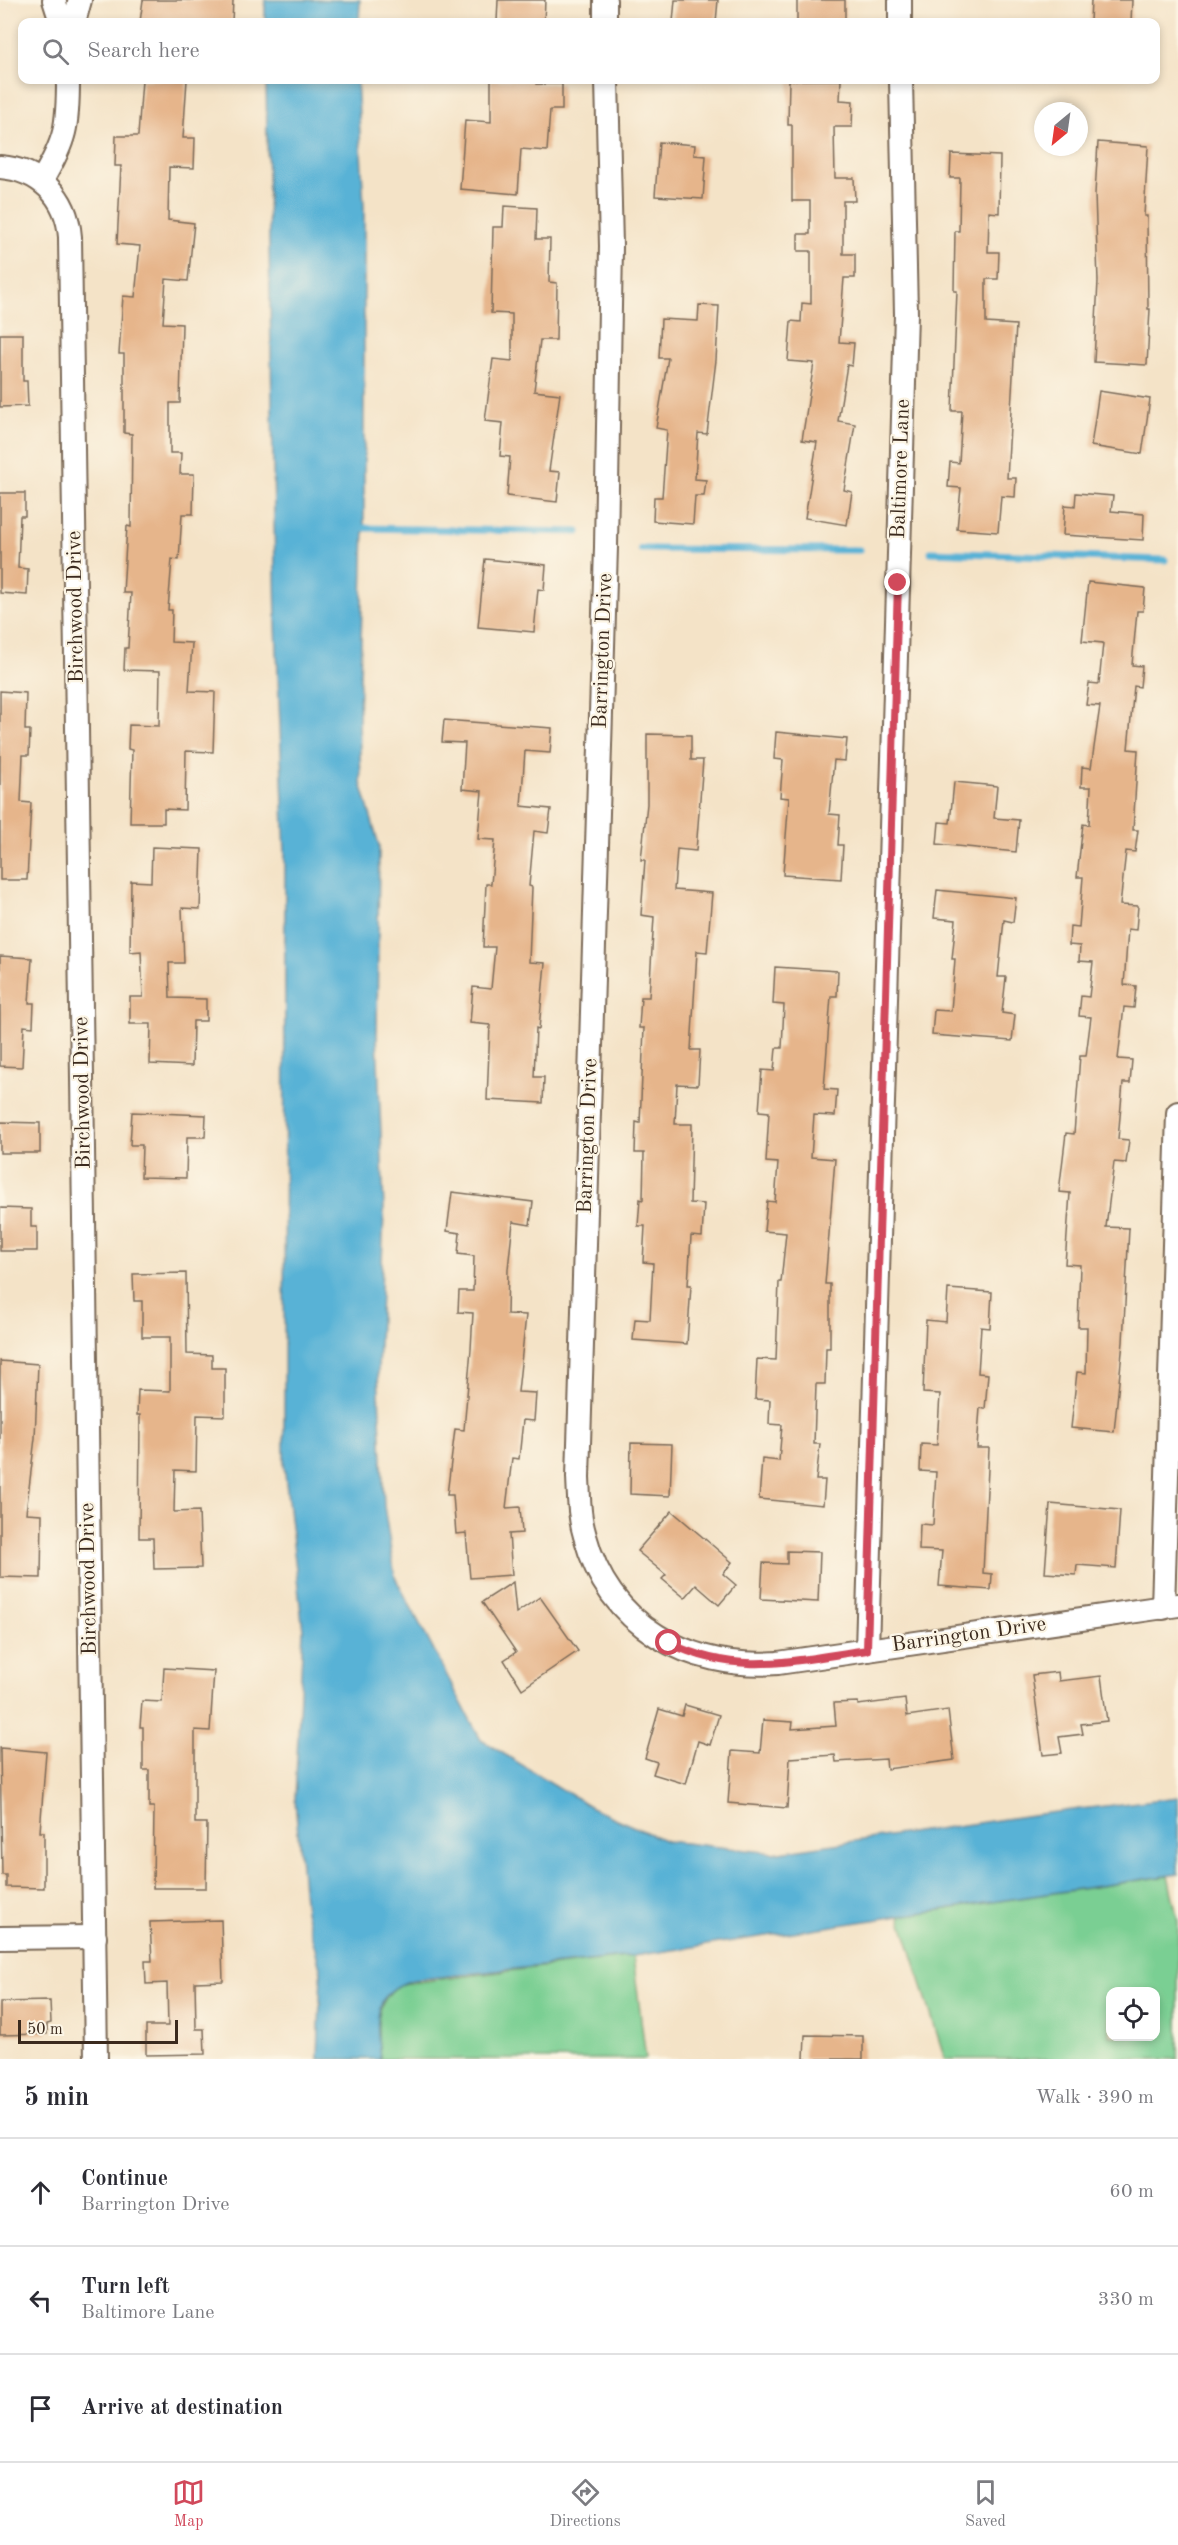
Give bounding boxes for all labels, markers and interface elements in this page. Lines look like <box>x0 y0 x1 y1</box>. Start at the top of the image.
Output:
search box <box>18 18 1160 84</box>
icon: search <box>39 35 72 68</box>
text: Search here <box>87 40 200 62</box>
north arrow <box>1034 102 1088 156</box>
street label: Baltimore Lane <box>888 399 914 539</box>
street label: Birchwood Drive <box>64 530 88 684</box>
route end <box>884 569 910 595</box>
street label: Barrington Drive <box>590 573 616 729</box>
street label: Birchwood Drive <box>71 1016 95 1170</box>
street label: Barrington Drive <box>575 1058 601 1214</box>
street label: Birchwood Drive <box>77 1502 101 1656</box>
street label: Barrington Drive <box>890 1614 1048 1656</box>
route start <box>655 1629 681 1655</box>
map controls <box>1106 1987 1160 2041</box>
button: locate <box>1106 1987 1160 2041</box>
scale bar <box>18 2017 178 2044</box>
text: 50 m <box>27 2022 63 2038</box>
text: 5 min <box>24 2085 89 2111</box>
text: Walk · 390 m <box>1035 2088 1154 2108</box>
text: Continue <box>81 2168 168 2190</box>
icon: ahead <box>24 2176 57 2209</box>
text: 60 m <box>1109 2182 1154 2202</box>
text: Barrington Drive <box>81 2195 229 2215</box>
text: Turn left <box>81 2276 170 2298</box>
icon: left <box>24 2284 57 2317</box>
text: 330 m <box>1098 2290 1154 2310</box>
text: Baltimore Lane <box>81 2303 215 2323</box>
icon: arrive <box>24 2392 57 2425</box>
text: Arrive at destination <box>81 2397 283 2419</box>
tab: Map <box>172 2476 205 2532</box>
tab: Directions <box>550 2476 621 2532</box>
tab: Saved <box>965 2476 1006 2532</box>

